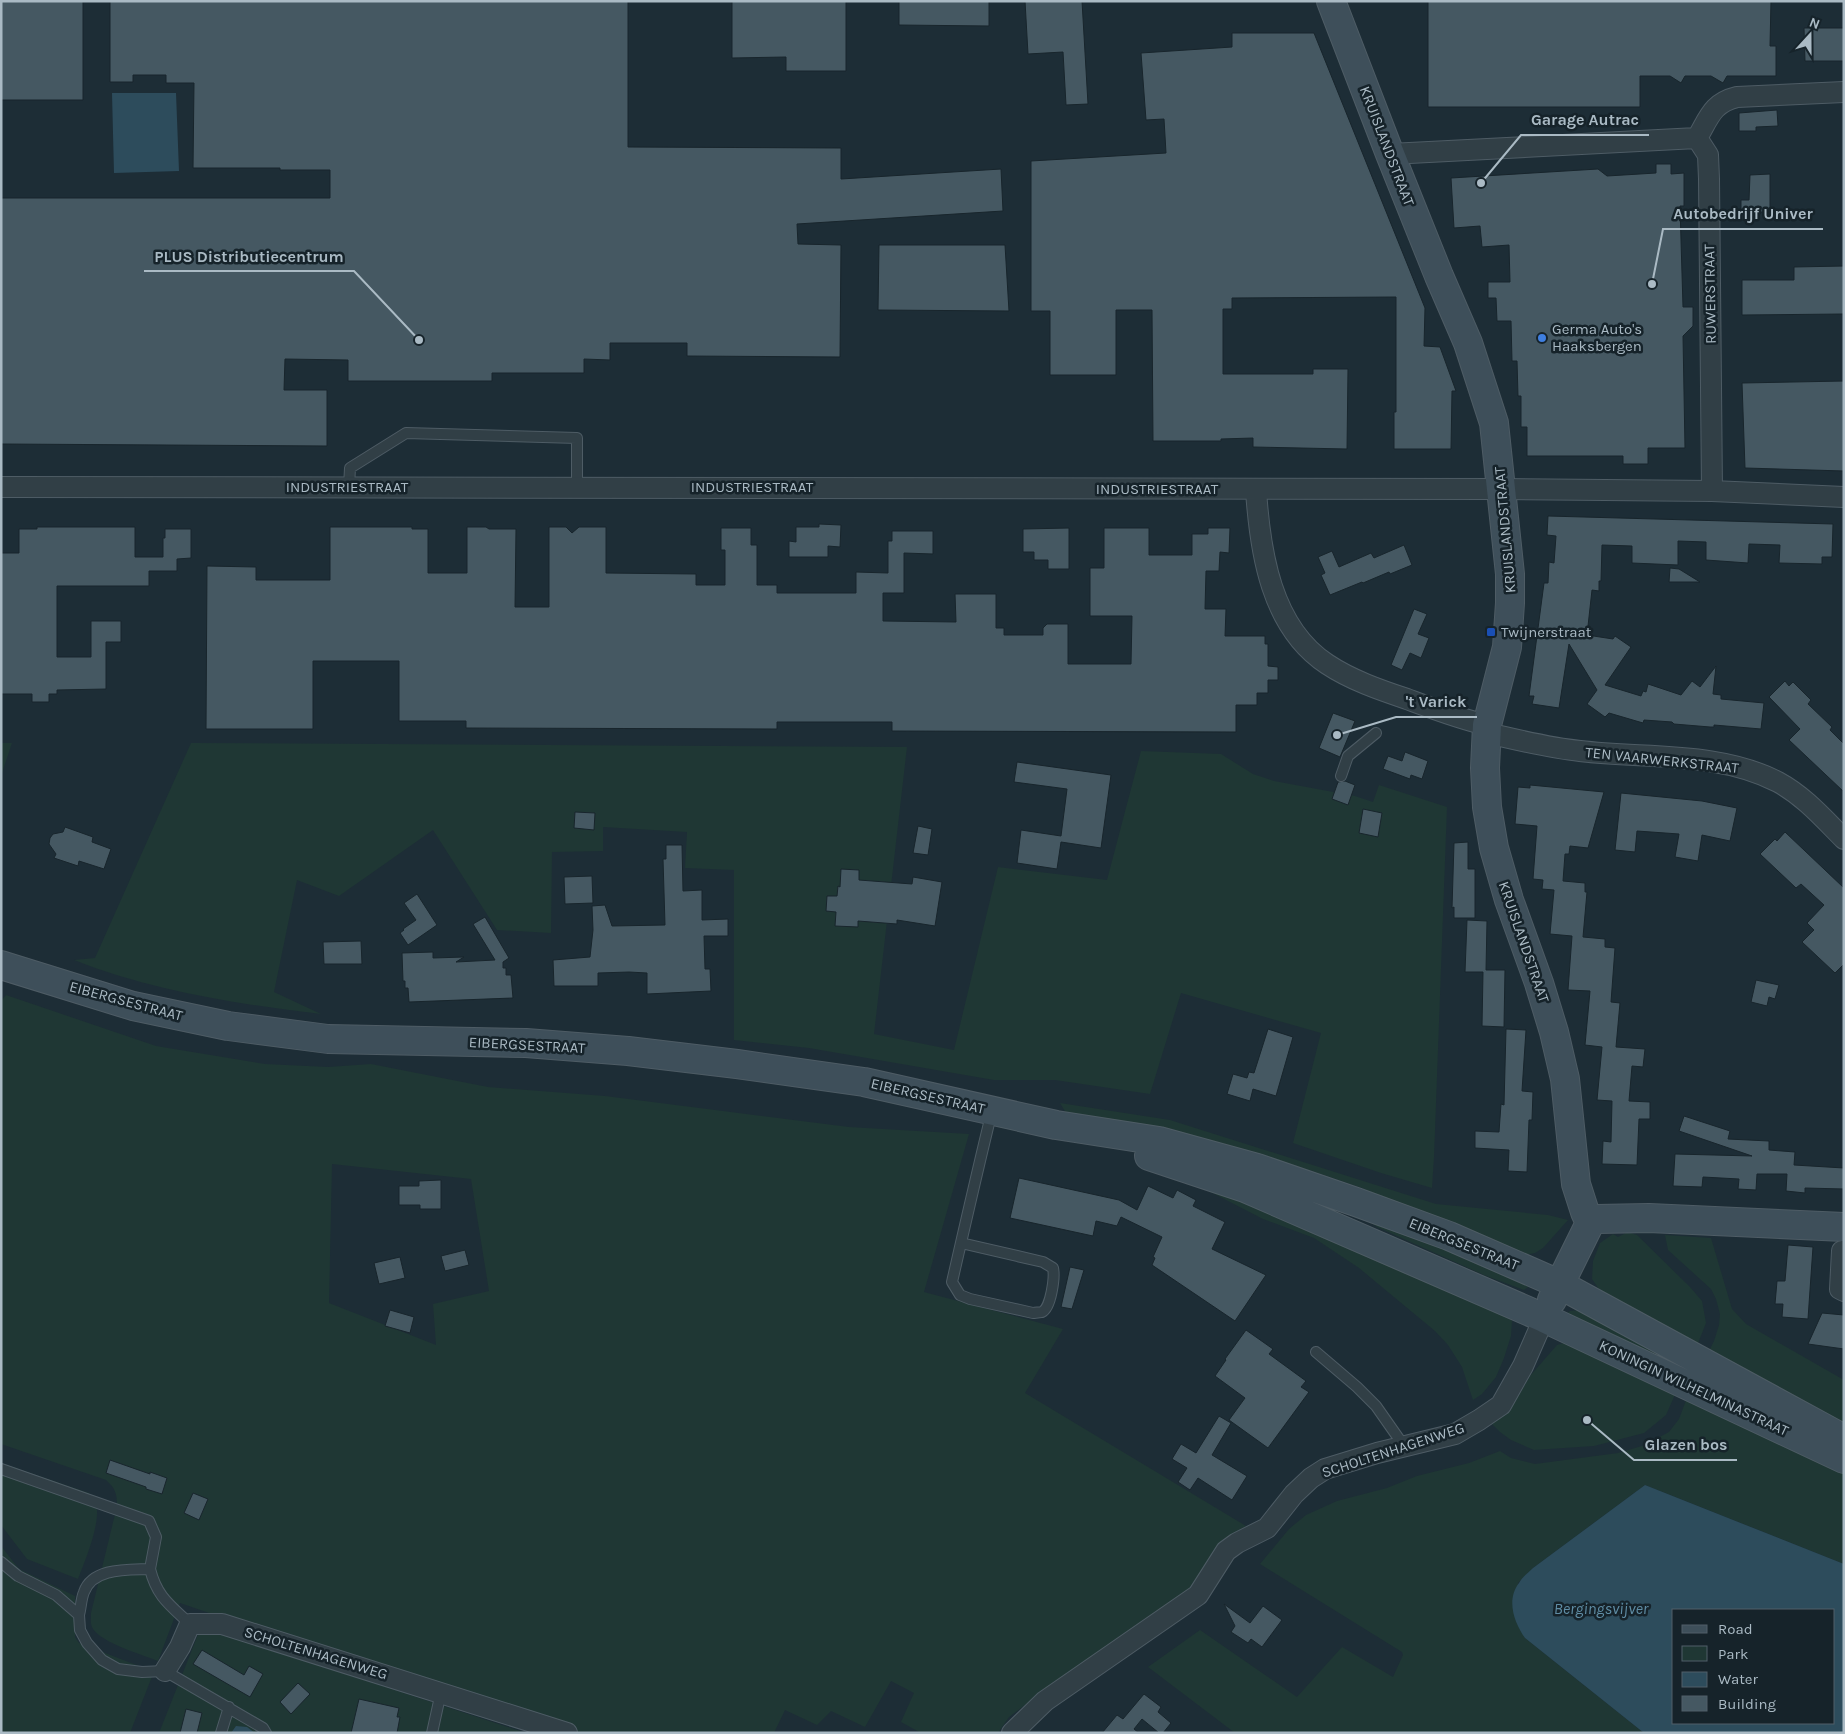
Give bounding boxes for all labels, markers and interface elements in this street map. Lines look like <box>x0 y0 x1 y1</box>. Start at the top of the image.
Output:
north arrow <box>1785 10 1835 60</box>
text: N <box>1807 14 1822 33</box>
street label: KRUISLANDSTRAAT <box>1356 83 1418 209</box>
callout: Garage Autrac <box>1521 104 1649 135</box>
text: Garage Autrac <box>1531 110 1639 129</box>
callout: Autobedrijf Univer <box>1663 198 1823 229</box>
text: Autobedrijf Univer <box>1673 204 1813 223</box>
callout: PLUS Distributiecentrum <box>144 240 354 271</box>
street label: RUWERSTRAAT <box>1700 243 1720 344</box>
text: PLUS Distributiecentrum <box>154 247 344 266</box>
place label: Germa Auto's Haaksbergen <box>1552 320 1642 355</box>
marker: Germa Auto's Haaksbergen <box>1536 332 1548 344</box>
street label: KRUISLANDSTRAAT <box>1490 465 1520 594</box>
street label: INDUSTRIESTRAAT <box>286 478 409 496</box>
street label: INDUSTRIESTRAAT <box>691 478 814 496</box>
street label: INDUSTRIESTRAAT <box>1096 480 1219 498</box>
place label: Twijnerstraat <box>1501 623 1592 641</box>
marker: Twijnerstraat <box>1485 626 1497 638</box>
callout: 't Varick <box>1396 686 1477 717</box>
text: 't Varick <box>1405 692 1467 711</box>
street label: TEN VAARWERKSTRAAT <box>1584 743 1740 777</box>
street label: KRUISLANDSTRAAT <box>1495 879 1553 1005</box>
street label: EIBERGSESTRAAT <box>67 977 185 1025</box>
street label: EIBERGSESTRAAT <box>468 1033 586 1057</box>
street label: EIBERGSESTRAAT <box>869 1074 987 1118</box>
street label: EIBERGSESTRAAT <box>1407 1214 1522 1274</box>
street label: KONINGIN WILHELMINASTRAAT <box>1596 1336 1792 1440</box>
street label: SCHOLTENHAGENWEG <box>1319 1418 1467 1482</box>
callout: Glazen bos <box>1634 1429 1737 1460</box>
text: Glazen bos <box>1645 1435 1727 1454</box>
water label: Bergingsvijver <box>1554 1599 1649 1618</box>
legend <box>1672 1609 1835 1724</box>
text: Road <box>1718 1620 1753 1638</box>
street label: SCHOLTENHAGENWEG <box>242 1623 390 1683</box>
text: Park <box>1718 1645 1748 1663</box>
text: Water <box>1718 1670 1759 1688</box>
text: Building <box>1718 1695 1776 1713</box>

